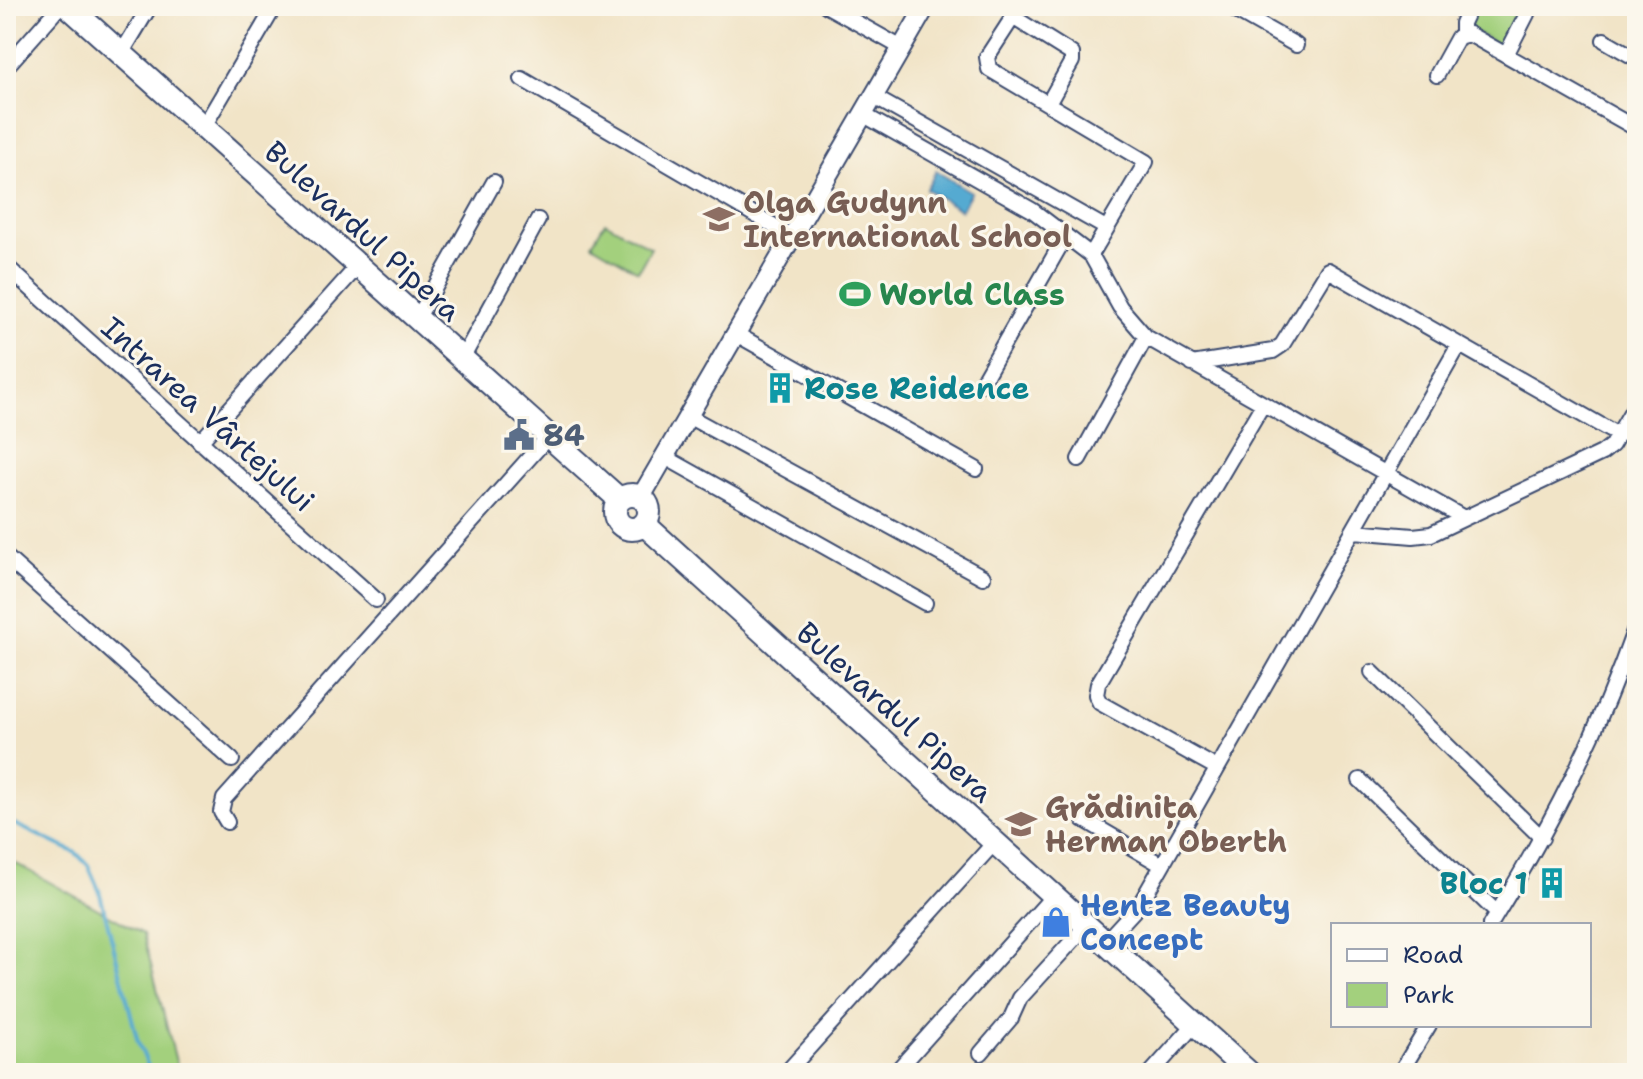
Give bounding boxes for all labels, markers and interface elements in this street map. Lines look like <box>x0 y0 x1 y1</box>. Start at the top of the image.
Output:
street label: Bulevardul Pipera <box>256 131 471 331</box>
place label: Olga Gudynn International School <box>743 182 1072 257</box>
school or university icon: Olga Gudynn International School <box>702 202 736 236</box>
place label: World Class <box>879 274 1065 315</box>
sports icon: World Class <box>838 277 872 311</box>
street label: Intrarea Vârtejului <box>92 307 324 521</box>
place label: Rose Reidence <box>804 368 1030 409</box>
building icon: Rose Reidence <box>763 371 797 405</box>
place label: 84 <box>543 415 585 456</box>
public building icon: 84 <box>502 418 536 452</box>
street label: Bulevardul Pipera <box>788 612 1003 812</box>
place label: Grădinița Herman Oberth <box>1045 787 1287 862</box>
school or university icon: Grădinița Herman Oberth <box>1004 807 1038 841</box>
place label: Bloc 1 <box>1440 863 1528 904</box>
building icon: Bloc 1 <box>1535 866 1569 900</box>
place label: Hentz Beauty Concept <box>1080 885 1291 960</box>
shop icon: Hentz Beauty Concept <box>1039 905 1073 939</box>
legend <box>1331 923 1591 1027</box>
text: Road <box>1403 939 1463 971</box>
text: Park <box>1403 979 1455 1011</box>

